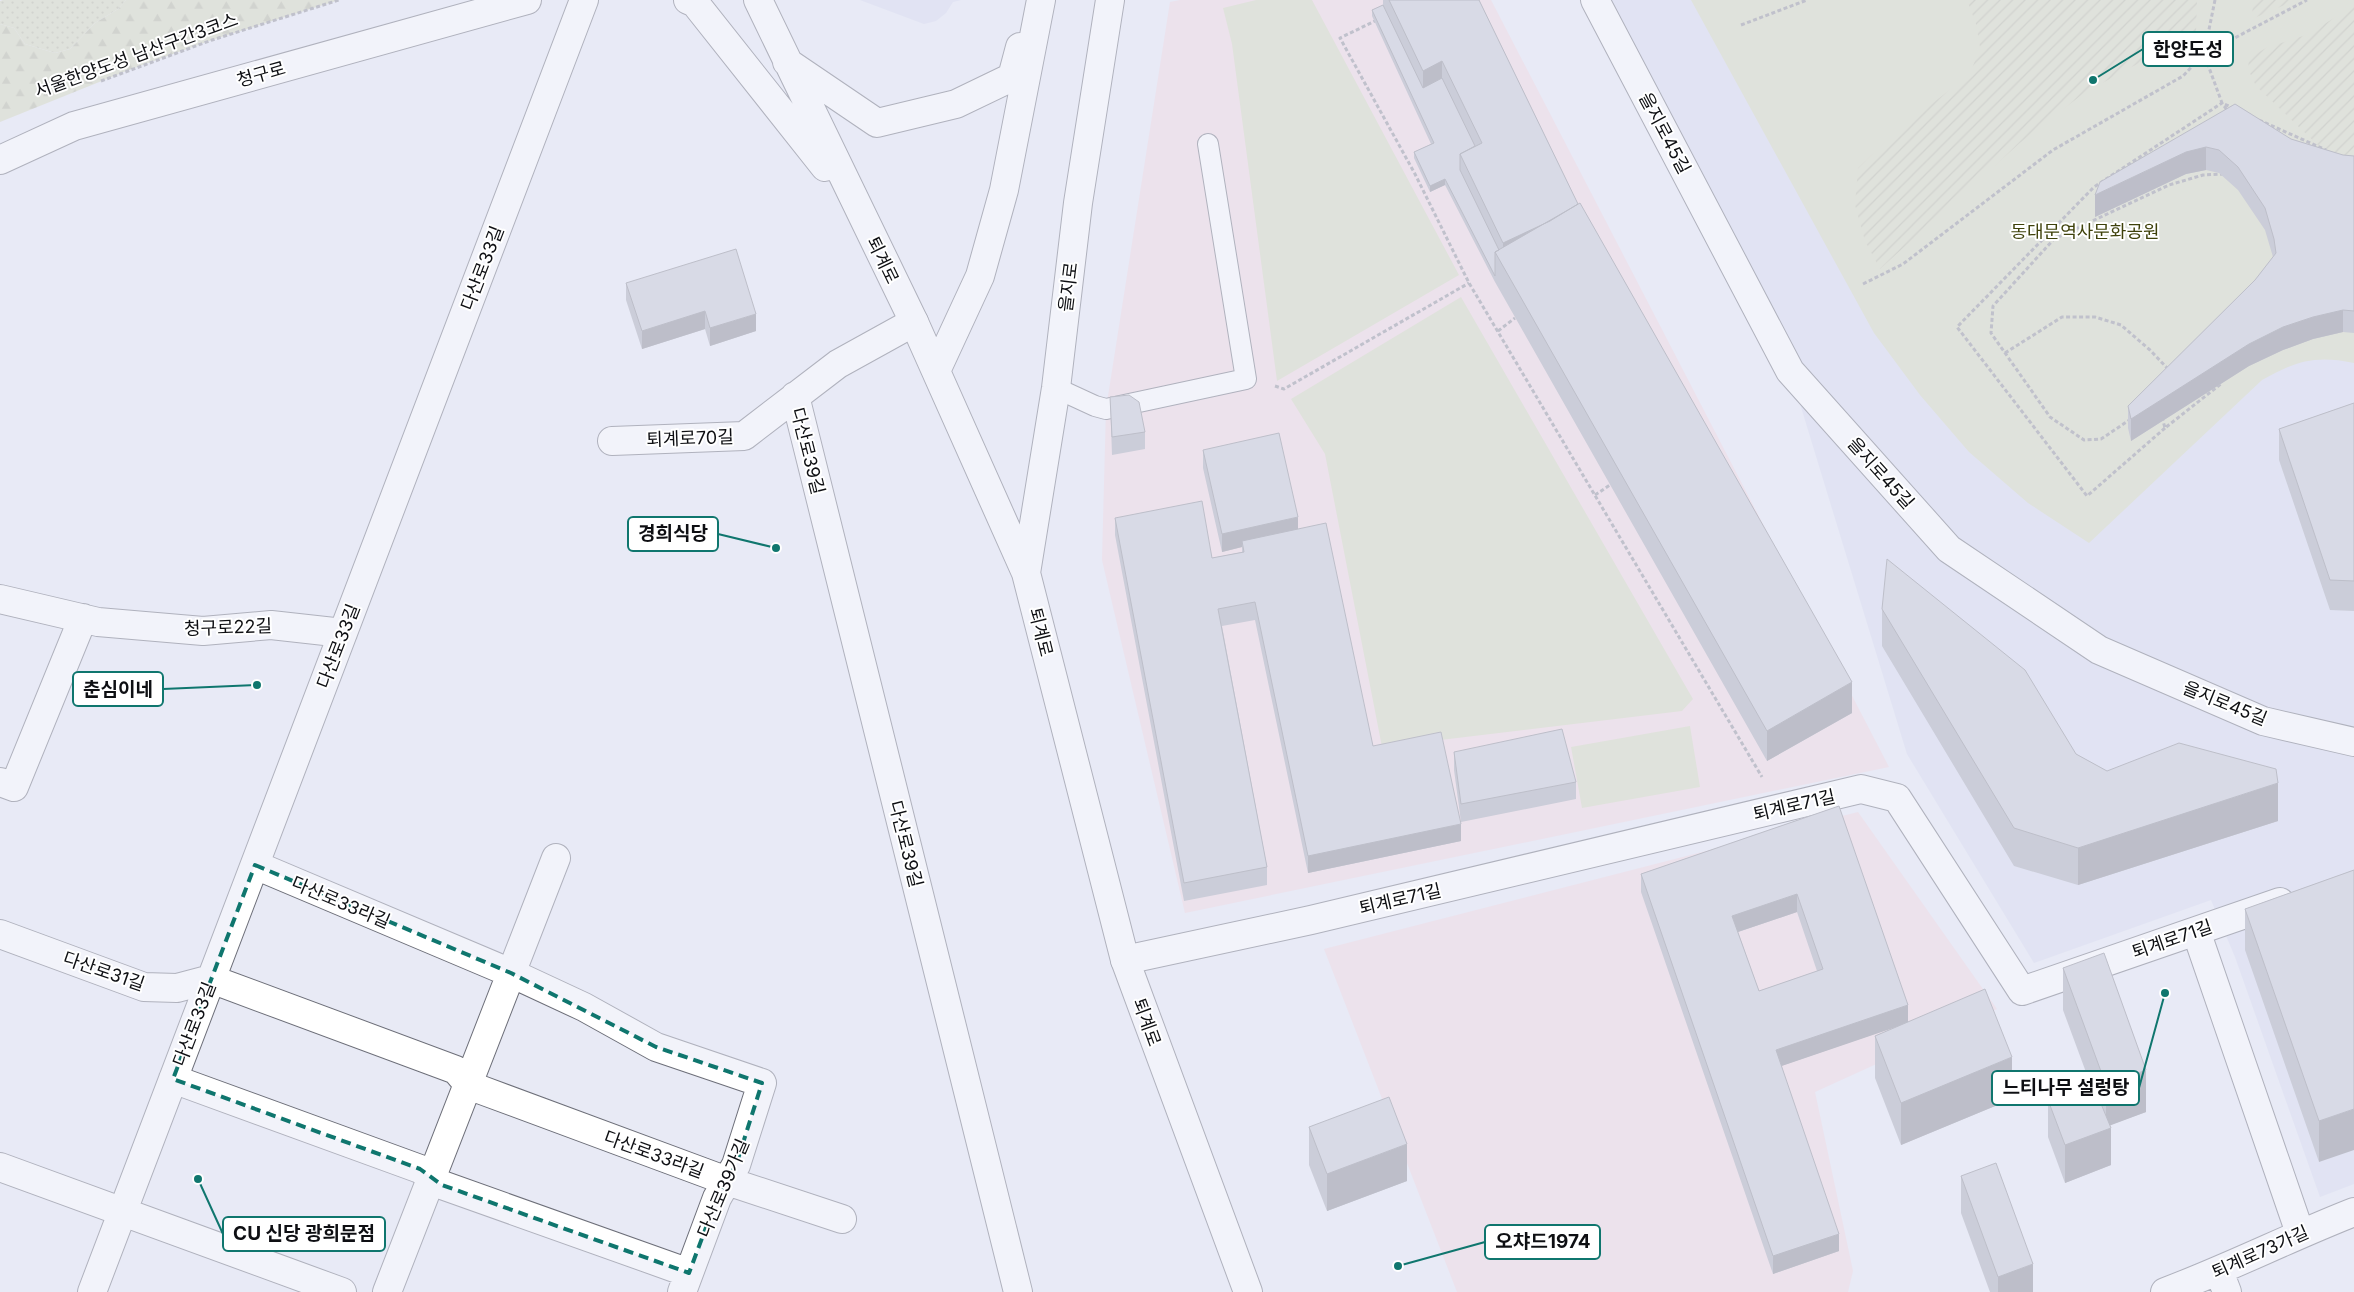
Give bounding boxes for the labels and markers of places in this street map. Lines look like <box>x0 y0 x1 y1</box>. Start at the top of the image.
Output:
callout: 한양도성 <box>2143 32 2233 66</box>
callout: 경희식당 <box>628 517 718 551</box>
callout: 춘심이네 <box>73 672 163 706</box>
callout: 느티나무 설렁탕 <box>1992 1071 2139 1105</box>
callout: CU 신당 광희문점 <box>223 1217 385 1251</box>
callout: 오챠드1974 <box>1485 1225 1600 1259</box>

